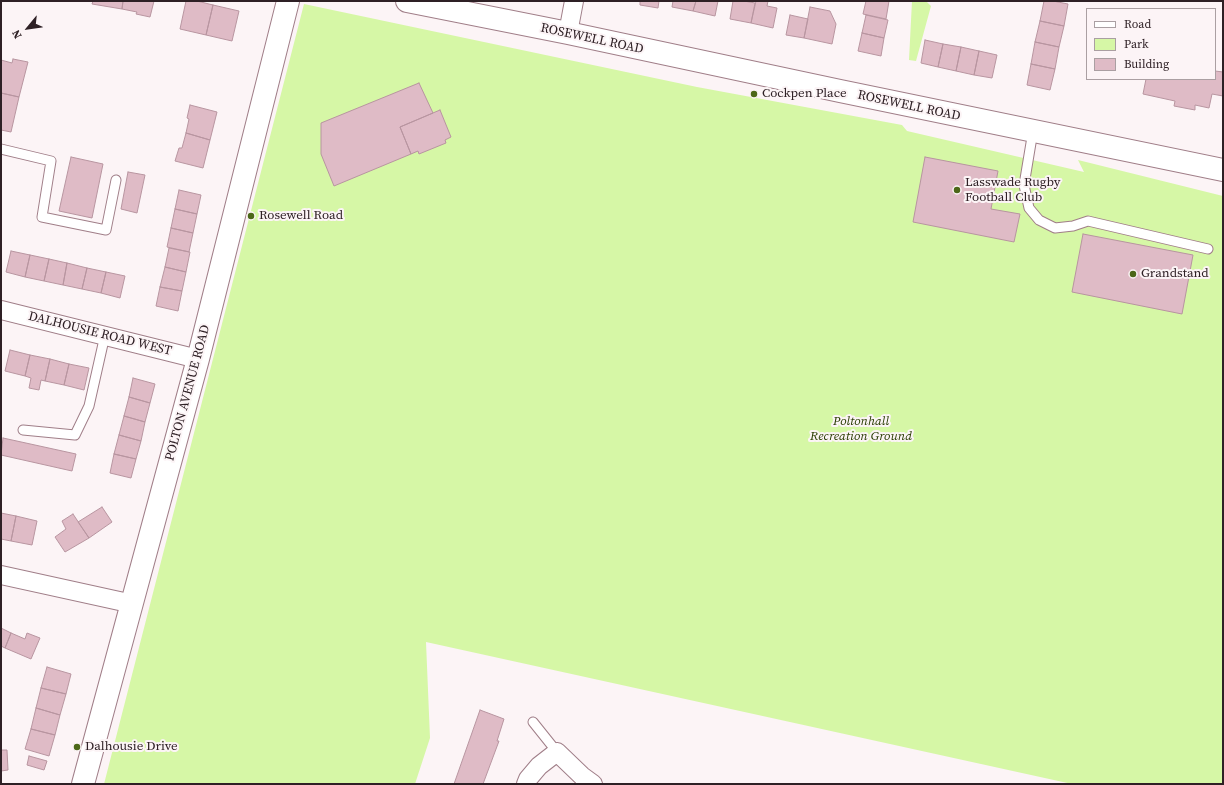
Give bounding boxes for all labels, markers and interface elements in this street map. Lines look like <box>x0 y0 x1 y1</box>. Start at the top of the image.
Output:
north arrow <box>8 8 48 48</box>
legend <box>1086 8 1216 80</box>
text: Road <box>1124 16 1151 32</box>
street label: ROSEWELL ROAD <box>539 20 645 58</box>
text: N <box>9 27 26 41</box>
text: Park <box>1124 36 1149 52</box>
text: Building <box>1124 56 1169 72</box>
place label: Cockpen Place <box>762 86 847 102</box>
street label: ROSEWELL ROAD <box>856 87 962 125</box>
marker: Cockpen Place <box>749 89 759 99</box>
place label: Lasswade Rugby Football Club <box>965 175 1060 206</box>
marker: Lasswade Rugby Football Club <box>952 185 962 195</box>
place label: Rosewell Road <box>259 208 343 224</box>
marker: Rosewell Road <box>246 211 256 221</box>
place label: Grandstand <box>1141 266 1209 282</box>
marker: Grandstand <box>1128 269 1138 279</box>
street label: DALHOUSIE ROAD WEST <box>27 309 173 359</box>
street label: POLTON AVENUE ROAD <box>162 323 214 463</box>
park label: Poltonhall Recreation Ground <box>810 414 912 445</box>
place label: Dalhousie Drive <box>85 739 178 755</box>
marker: Dalhousie Drive <box>72 742 82 752</box>

